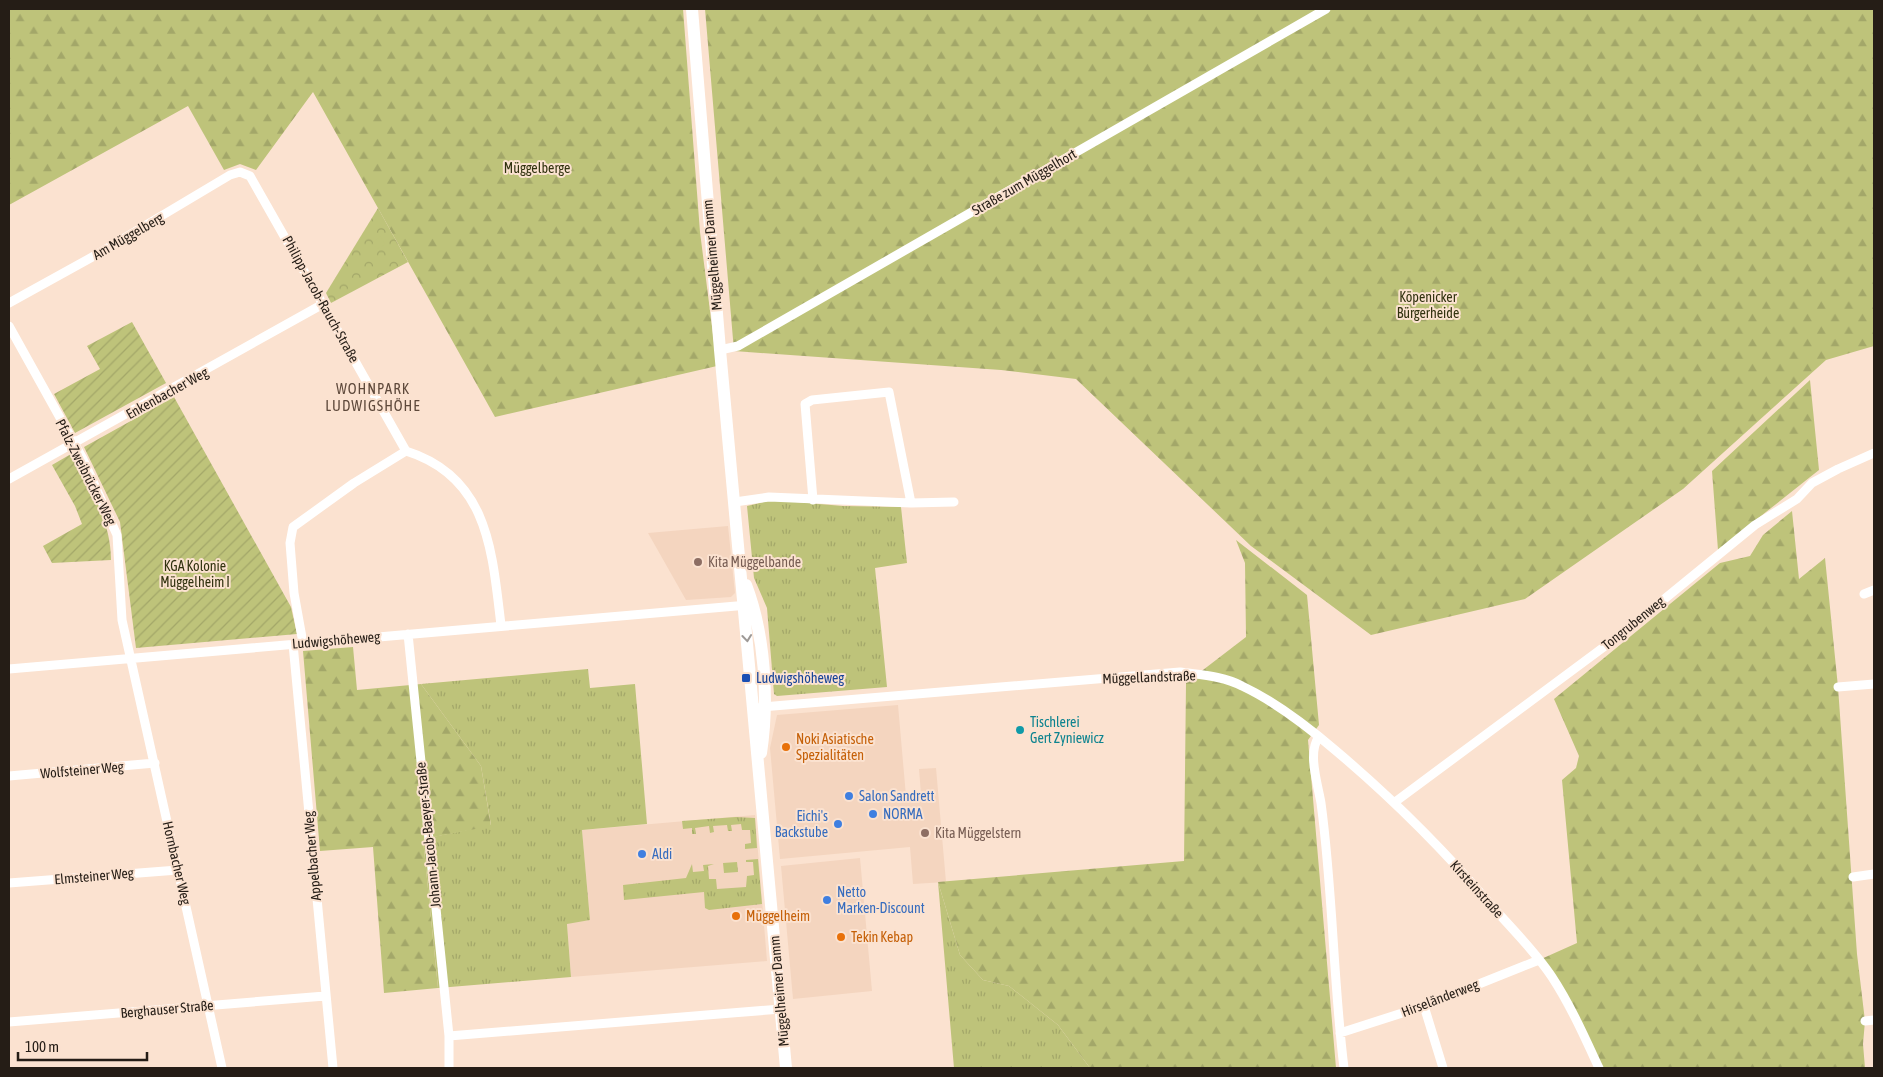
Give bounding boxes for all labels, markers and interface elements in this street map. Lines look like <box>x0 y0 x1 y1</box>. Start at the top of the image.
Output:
street label: Straße zum Müggelhort <box>969 146 1079 218</box>
park label: Müggelberge <box>504 160 570 176</box>
street label: Müggelheimer Damm <box>699 199 725 311</box>
street label: Am Müggelberg <box>90 209 166 263</box>
street label: Philipp-Jacob-Rauch-Straße <box>279 233 363 365</box>
park label: Köpenicker Bürgerheide <box>1397 289 1459 321</box>
street label: Enkenbacher Weg <box>123 364 211 422</box>
district label: WOHNPARK LUDWIGSHÖHE <box>325 380 421 414</box>
street label: Pfalz-Zweibrücker Weg <box>52 416 120 528</box>
place label: Kita Müggelbande <box>708 554 801 570</box>
marker: Kita Müggelbande <box>692 556 704 568</box>
park label: KGA Kolonie Müggelheim I <box>160 558 230 590</box>
street label: Tongrubenweg <box>1598 593 1668 653</box>
street label: Ludwigshöheweg <box>291 628 381 652</box>
one-way arrow <box>741 635 752 643</box>
street label: Müggellandstraße <box>1102 667 1196 687</box>
place label: Ludwigshöheweg <box>756 670 844 686</box>
marker: Ludwigshöheweg <box>740 672 752 684</box>
place label: Tischlerei Gert Zyniewicz <box>1030 714 1104 746</box>
marker: Tischlerei Gert Zyniewicz <box>1014 724 1026 736</box>
place label: Noki Asiatische Spezialitäten <box>796 731 874 763</box>
marker: Noki Asiatische Spezialitäten <box>780 741 792 753</box>
street label: Wolfsteiner Weg <box>40 758 124 782</box>
street label: Johann-Jacob-Baeyer-Straße <box>412 761 444 909</box>
place label: Salon Sandrett <box>859 788 935 804</box>
marker: Salon Sandrett <box>843 790 855 802</box>
place label: NORMA <box>883 806 923 822</box>
place label: Eichi's Backstube <box>775 808 828 840</box>
marker: NORMA <box>867 808 879 820</box>
street label: Appelbacher Weg <box>300 811 324 901</box>
marker: Eichi's Backstube <box>832 818 844 830</box>
street label: Hornbacher Weg <box>160 820 194 906</box>
place label: Kita Müggelstern <box>935 825 1021 841</box>
marker: Kita Müggelstern <box>919 827 931 839</box>
place label: Aldi <box>652 846 672 862</box>
marker: Aldi <box>636 848 648 860</box>
street label: Kirsteinstraße <box>1447 857 1507 921</box>
street label: Elmsteiner Weg <box>54 865 134 887</box>
place label: Netto Marken-Discount <box>837 884 925 916</box>
marker: Netto Marken-Discount <box>821 894 833 906</box>
place label: Müggelheim <box>746 908 810 924</box>
marker: Müggelheim <box>730 910 742 922</box>
place label: Tekin Kebap <box>851 929 913 945</box>
marker: Tekin Kebap <box>835 931 847 943</box>
street label: Müggelheimer Damm <box>766 935 792 1047</box>
street label: Hirseländerweg <box>1399 976 1481 1020</box>
street label: Berghauser Straße <box>120 997 214 1021</box>
scale bar <box>18 1030 146 1062</box>
text: 100 m <box>25 1038 59 1055</box>

